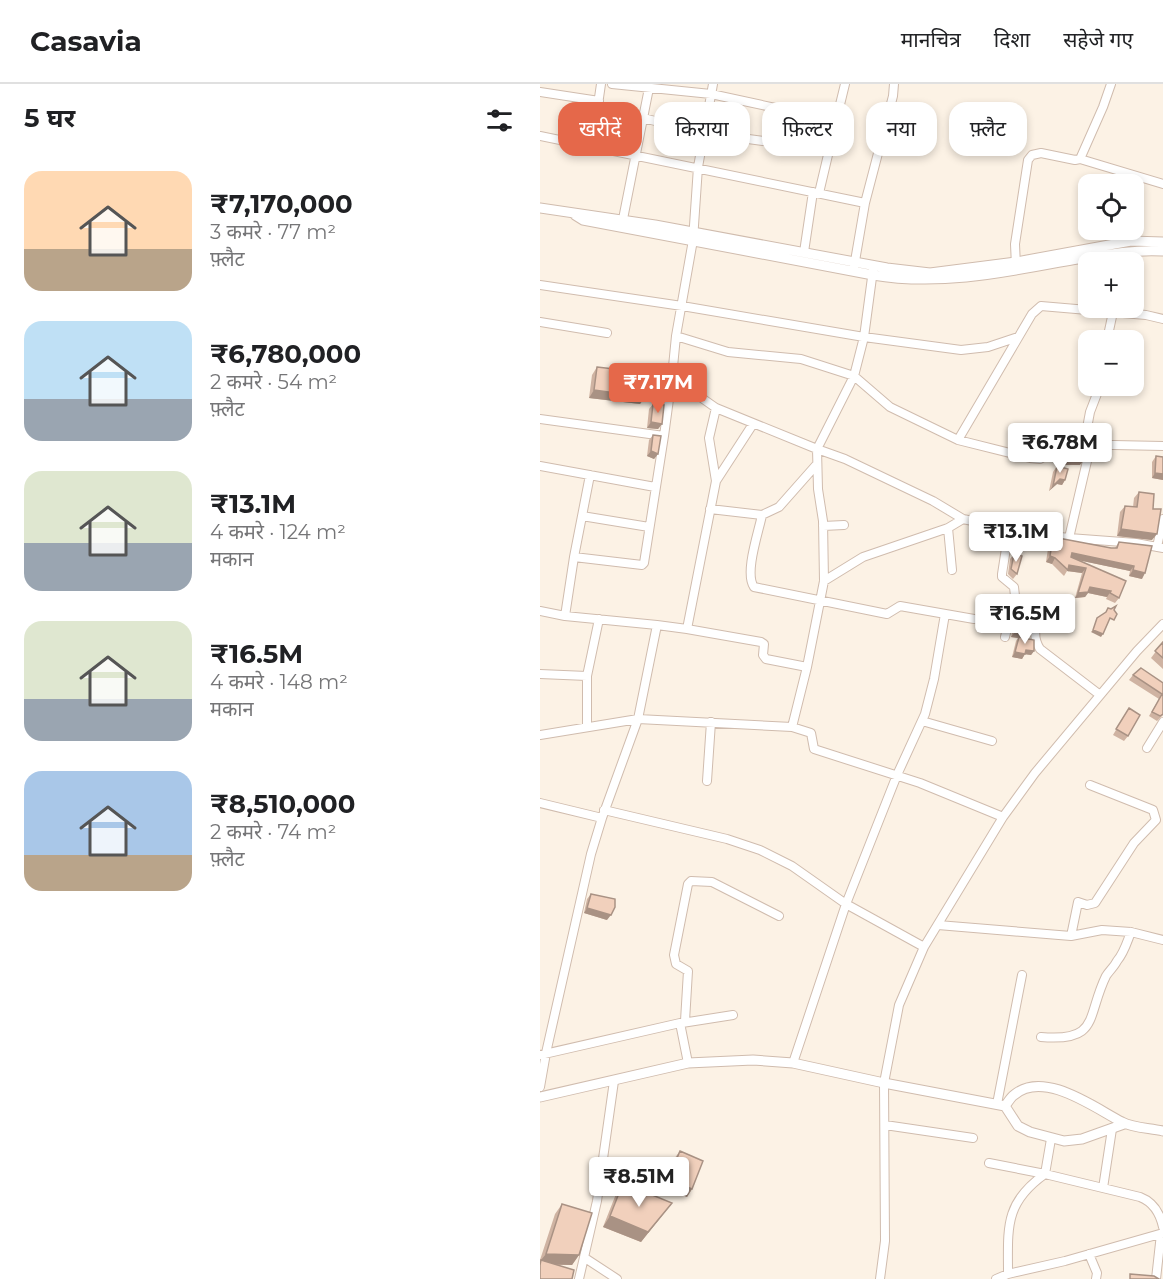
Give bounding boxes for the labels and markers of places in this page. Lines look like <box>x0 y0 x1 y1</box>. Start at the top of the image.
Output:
pin: ₹7.17M <box>609 363 707 414</box>
pin: ₹6.78M <box>1011 423 1109 474</box>
pin: ₹13.1M <box>967 512 1065 563</box>
pin: ₹16.5M <box>976 594 1074 645</box>
pin: ₹8.51M <box>590 1157 688 1208</box>

